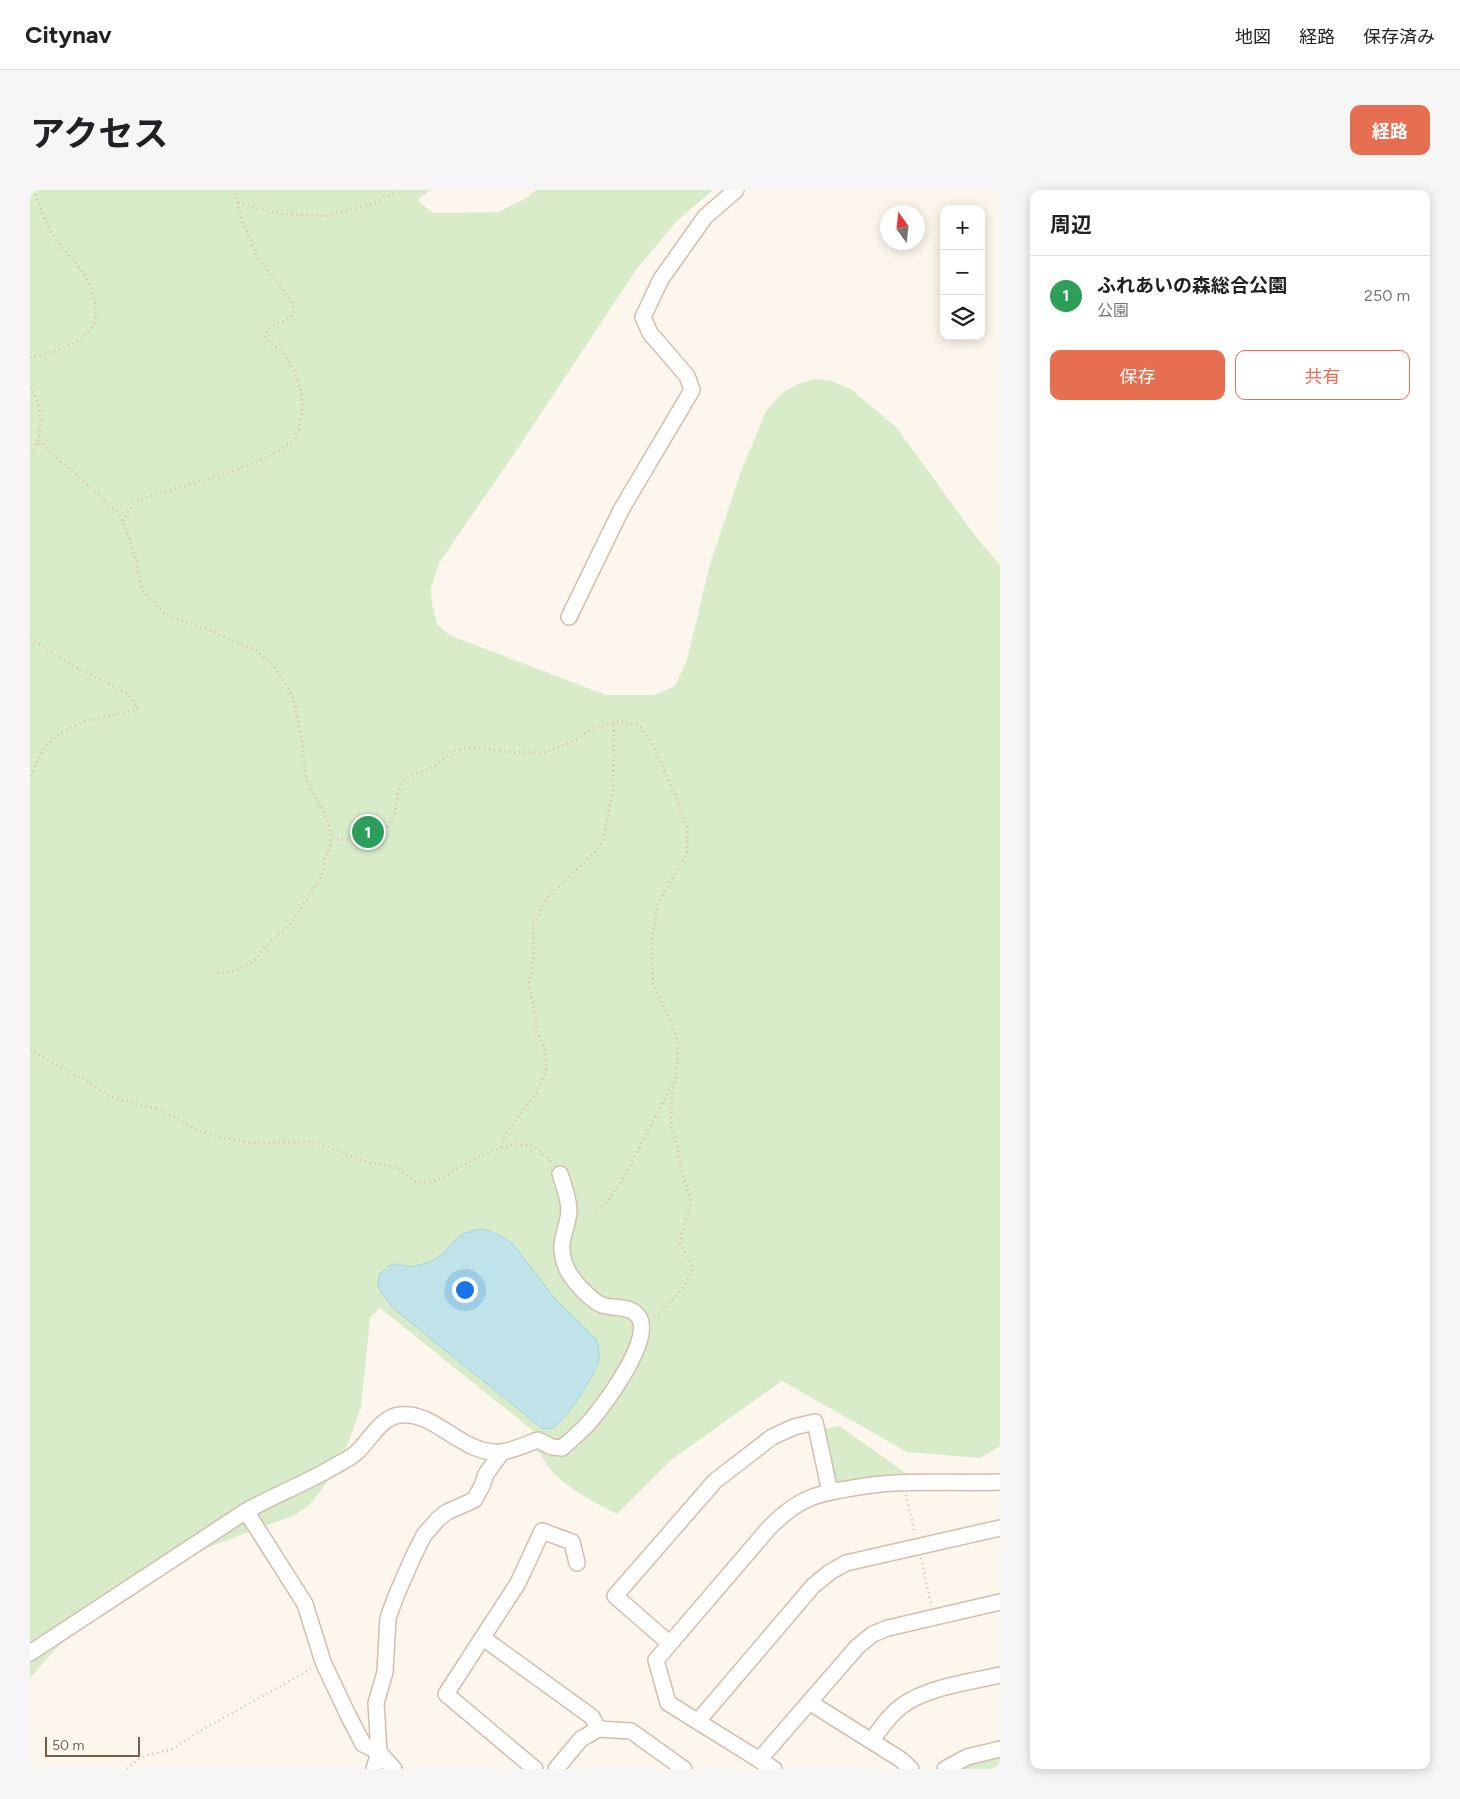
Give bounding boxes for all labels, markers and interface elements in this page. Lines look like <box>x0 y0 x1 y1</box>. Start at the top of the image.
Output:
text: Citynav <box>25 20 112 49</box>
text: 地図 <box>1235 26 1271 48</box>
text: 経路 <box>1299 26 1335 48</box>
text: 保存済み <box>1363 26 1435 48</box>
button: 経路 <box>1350 105 1430 155</box>
text: アクセス <box>30 113 168 155</box>
north arrow <box>880 205 925 250</box>
map controls <box>940 205 985 340</box>
button: + <box>940 205 985 250</box>
text: 周辺 <box>1050 212 1092 237</box>
button: − <box>940 250 985 295</box>
text: ふれあいの森総合公園 <box>1097 274 1287 297</box>
text: 1 <box>1063 286 1069 305</box>
text: 250 m <box>1364 286 1410 305</box>
button: layers <box>940 295 985 340</box>
text: 公園 <box>1097 301 1129 320</box>
button: 保存 <box>1050 350 1225 400</box>
button: 共有 <box>1235 350 1410 400</box>
pin: 1 <box>352 813 384 851</box>
your location <box>452 1277 478 1303</box>
scale bar <box>45 1734 140 1757</box>
text: 50 m <box>52 1737 84 1754</box>

